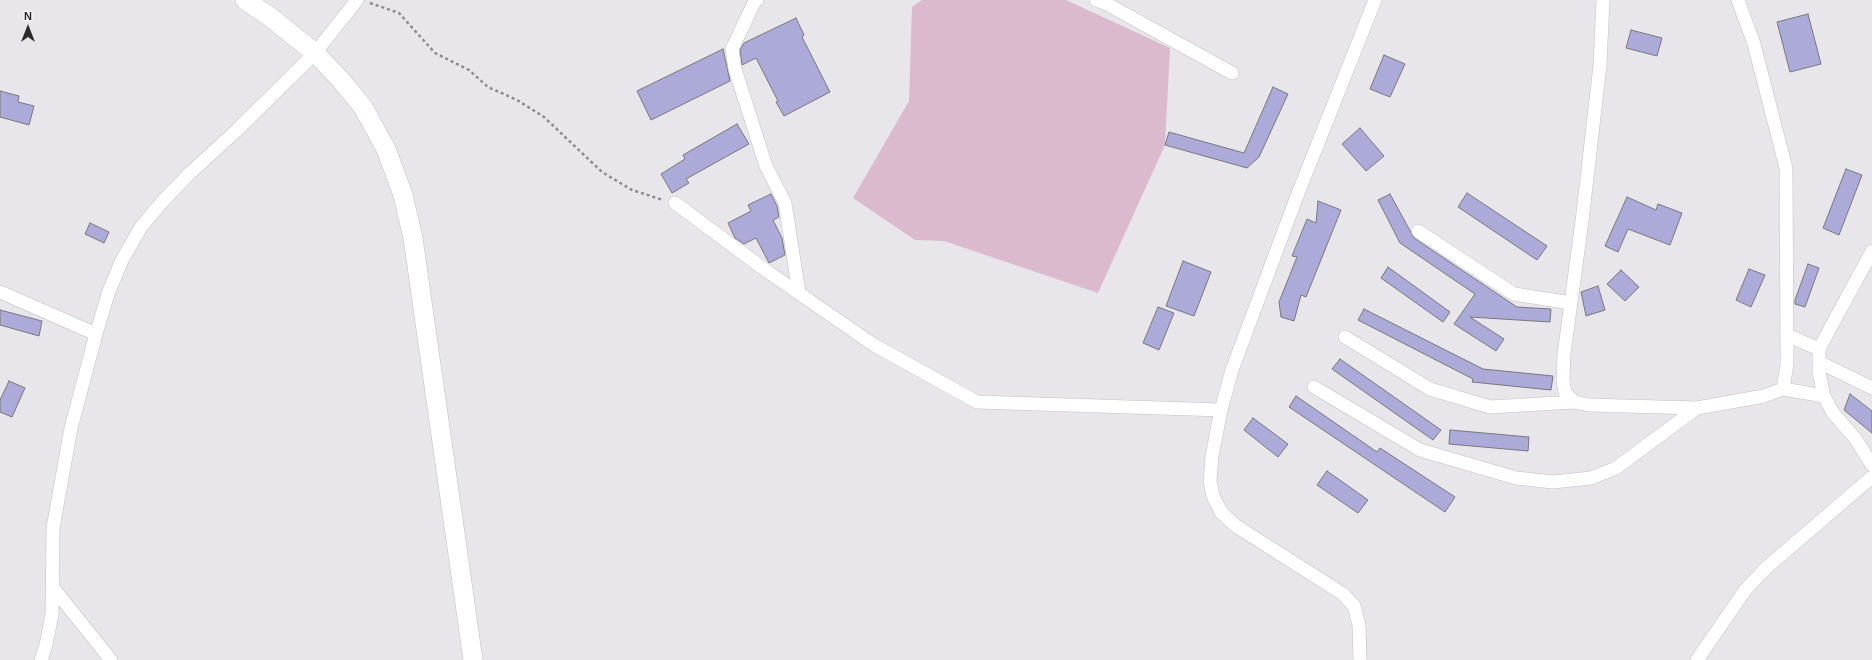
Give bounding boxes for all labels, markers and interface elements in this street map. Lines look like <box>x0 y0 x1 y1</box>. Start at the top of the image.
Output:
north arrow <box>8 8 48 48</box>
text: N <box>24 10 32 22</box>

